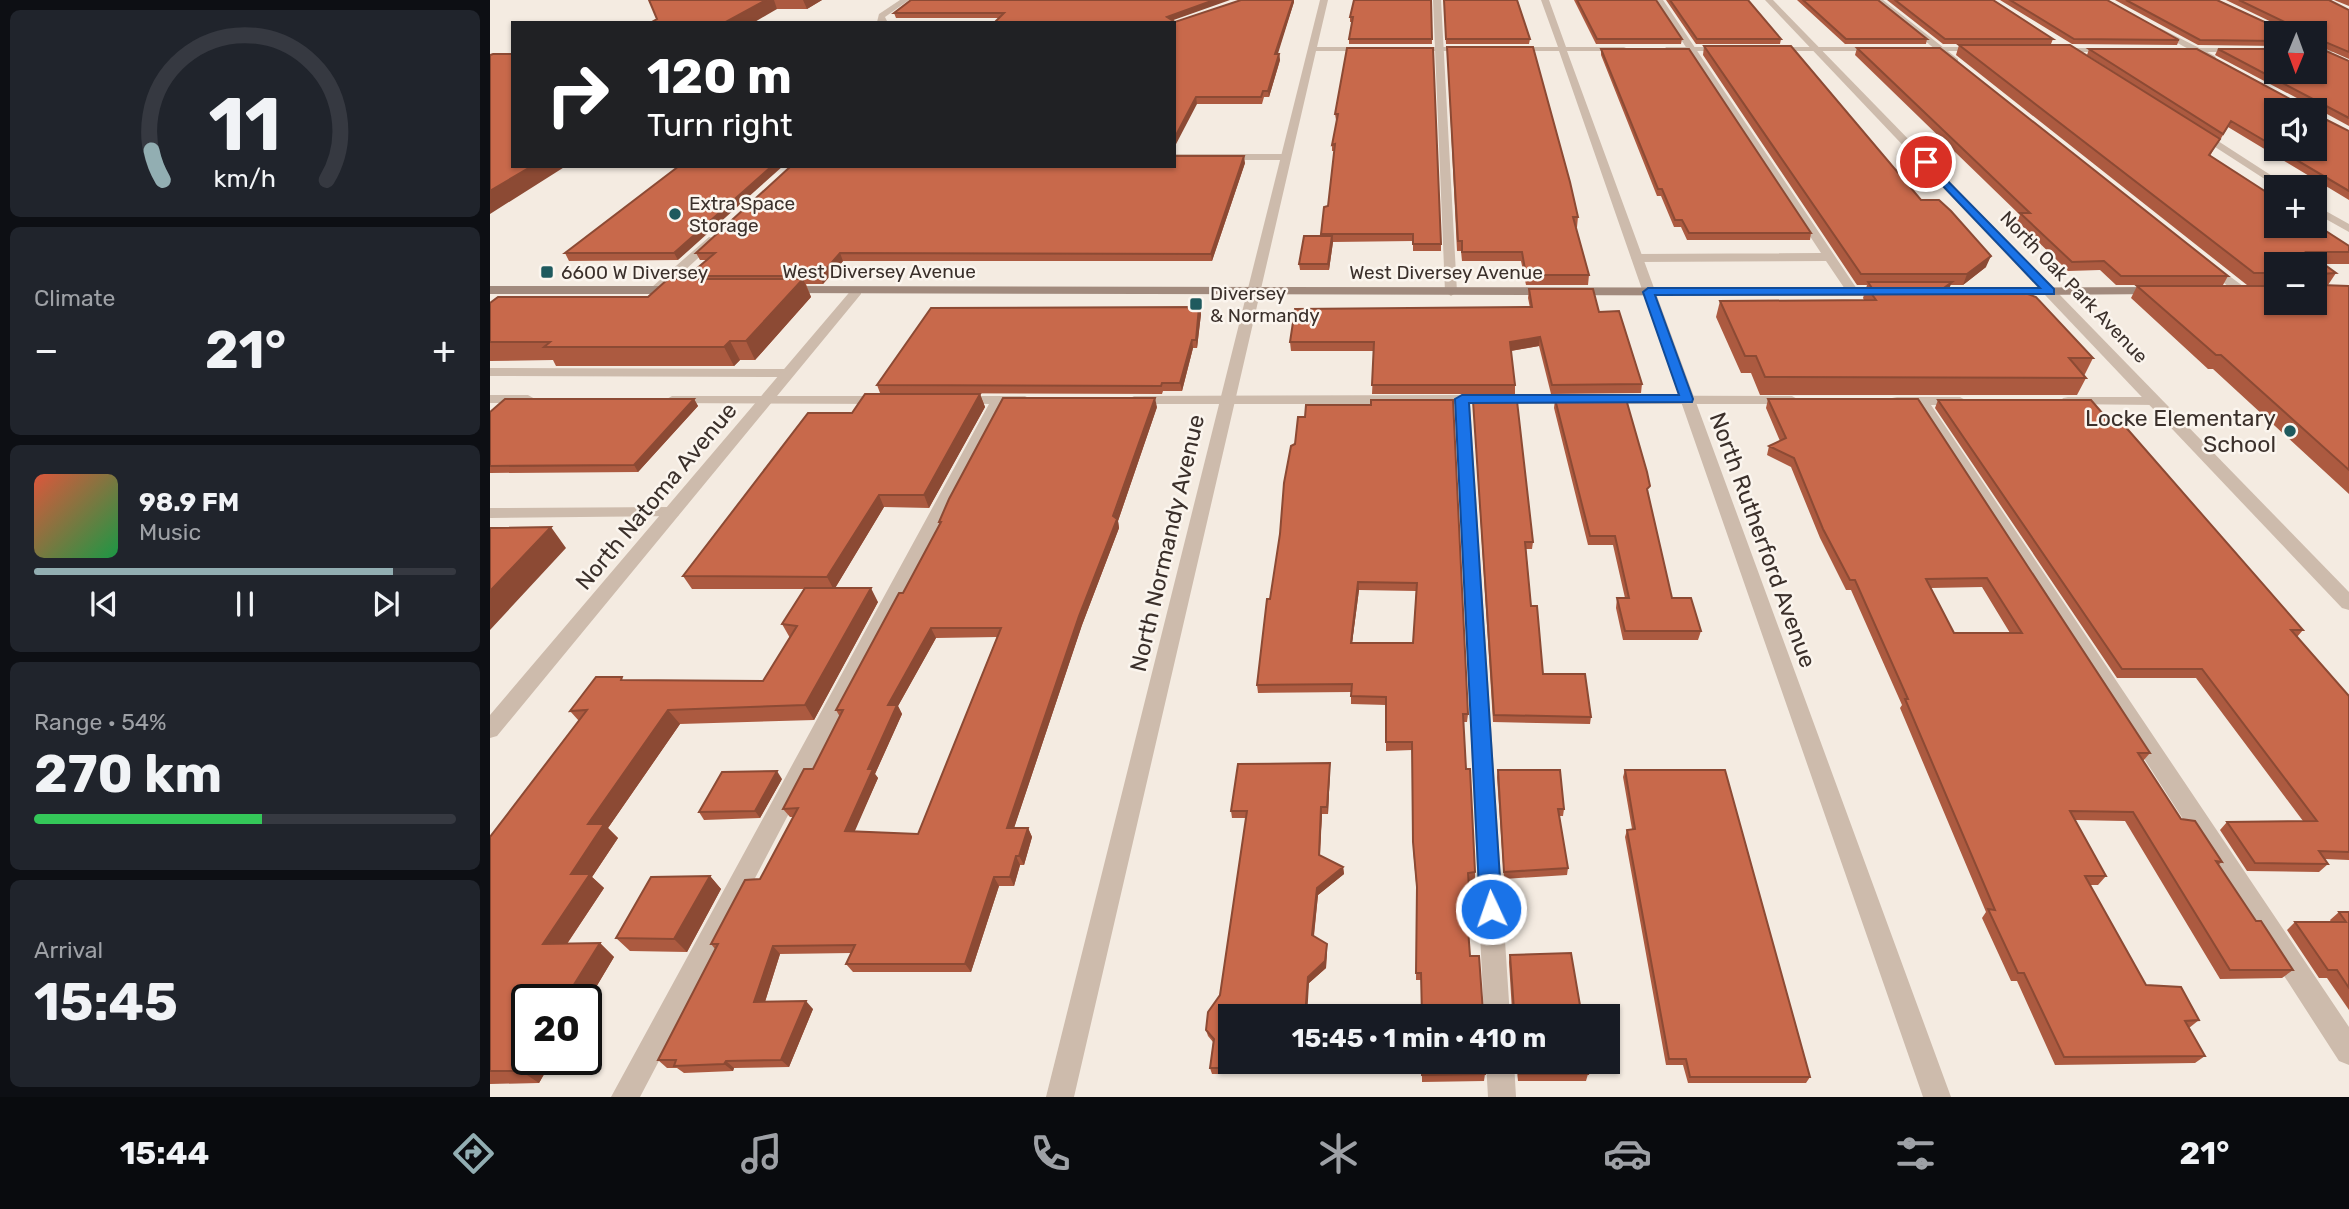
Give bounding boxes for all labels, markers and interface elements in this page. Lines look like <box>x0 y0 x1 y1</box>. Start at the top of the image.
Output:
north arrow <box>2264 21 2328 84</box>
map controls <box>2264 21 2327 315</box>
text: 120 m <box>647 47 792 105</box>
icon: right <box>532 49 623 140</box>
text: 11 <box>209 82 281 168</box>
button: sound <box>2264 98 2327 161</box>
text: Turn right <box>647 106 792 144</box>
pin <box>1896 132 1956 192</box>
icon: arrive <box>1907 143 1945 181</box>
text: km/h <box>214 164 276 193</box>
button: + <box>2264 175 2327 238</box>
place label: Extra Space Storage <box>689 192 795 237</box>
marker: Extra Space Storage <box>667 206 683 222</box>
street label: North Oak Park Avenue <box>1995 206 2153 368</box>
button: − <box>2264 252 2327 315</box>
street label: West Diversey Avenue <box>782 260 976 283</box>
place label: 6600 W Diversey <box>561 261 708 284</box>
street label: West Diversey Avenue <box>1349 261 1543 284</box>
marker: 6600 W Diversey <box>539 264 555 280</box>
place label: Diversey & Normandy <box>1210 282 1320 327</box>
text: Climate <box>34 284 115 312</box>
marker: Diversey & Normandy <box>1188 296 1204 312</box>
text: 21° <box>205 319 286 381</box>
text: − <box>34 327 59 373</box>
text: + <box>432 327 456 373</box>
street label: North Natoma Avenue <box>569 397 743 595</box>
place label: Locke Elementary School <box>2085 404 2276 458</box>
street label: North Rutherford Avenue <box>1704 408 1822 672</box>
street label: North Normandy Avenue <box>1124 412 1210 674</box>
marker: Locke Elementary School <box>2282 423 2298 439</box>
text: 98.9 FM <box>139 487 239 518</box>
text: Music <box>139 518 201 546</box>
icon: previous <box>85 585 123 623</box>
icon: pause <box>226 585 264 623</box>
icon: next <box>367 585 405 623</box>
text: Range · 54% <box>34 708 167 736</box>
text: 270 km <box>34 743 222 805</box>
position arrow <box>1454 872 1528 946</box>
text: Arrival <box>34 936 103 964</box>
text: 15:45 <box>34 971 178 1033</box>
speed limit sign: 20 <box>511 984 602 1075</box>
text: 15:45 · 1 min · 410 m <box>1292 1023 1546 1054</box>
icon: directions <box>449 1129 498 1178</box>
icon: music <box>737 1129 786 1178</box>
icon: phone <box>1026 1129 1075 1178</box>
icon: climate <box>1314 1129 1363 1178</box>
icon: car <box>1603 1129 1652 1178</box>
icon: filters <box>1891 1129 1940 1178</box>
text: 15:44 <box>120 1134 209 1172</box>
text: 21° <box>2179 1134 2229 1172</box>

